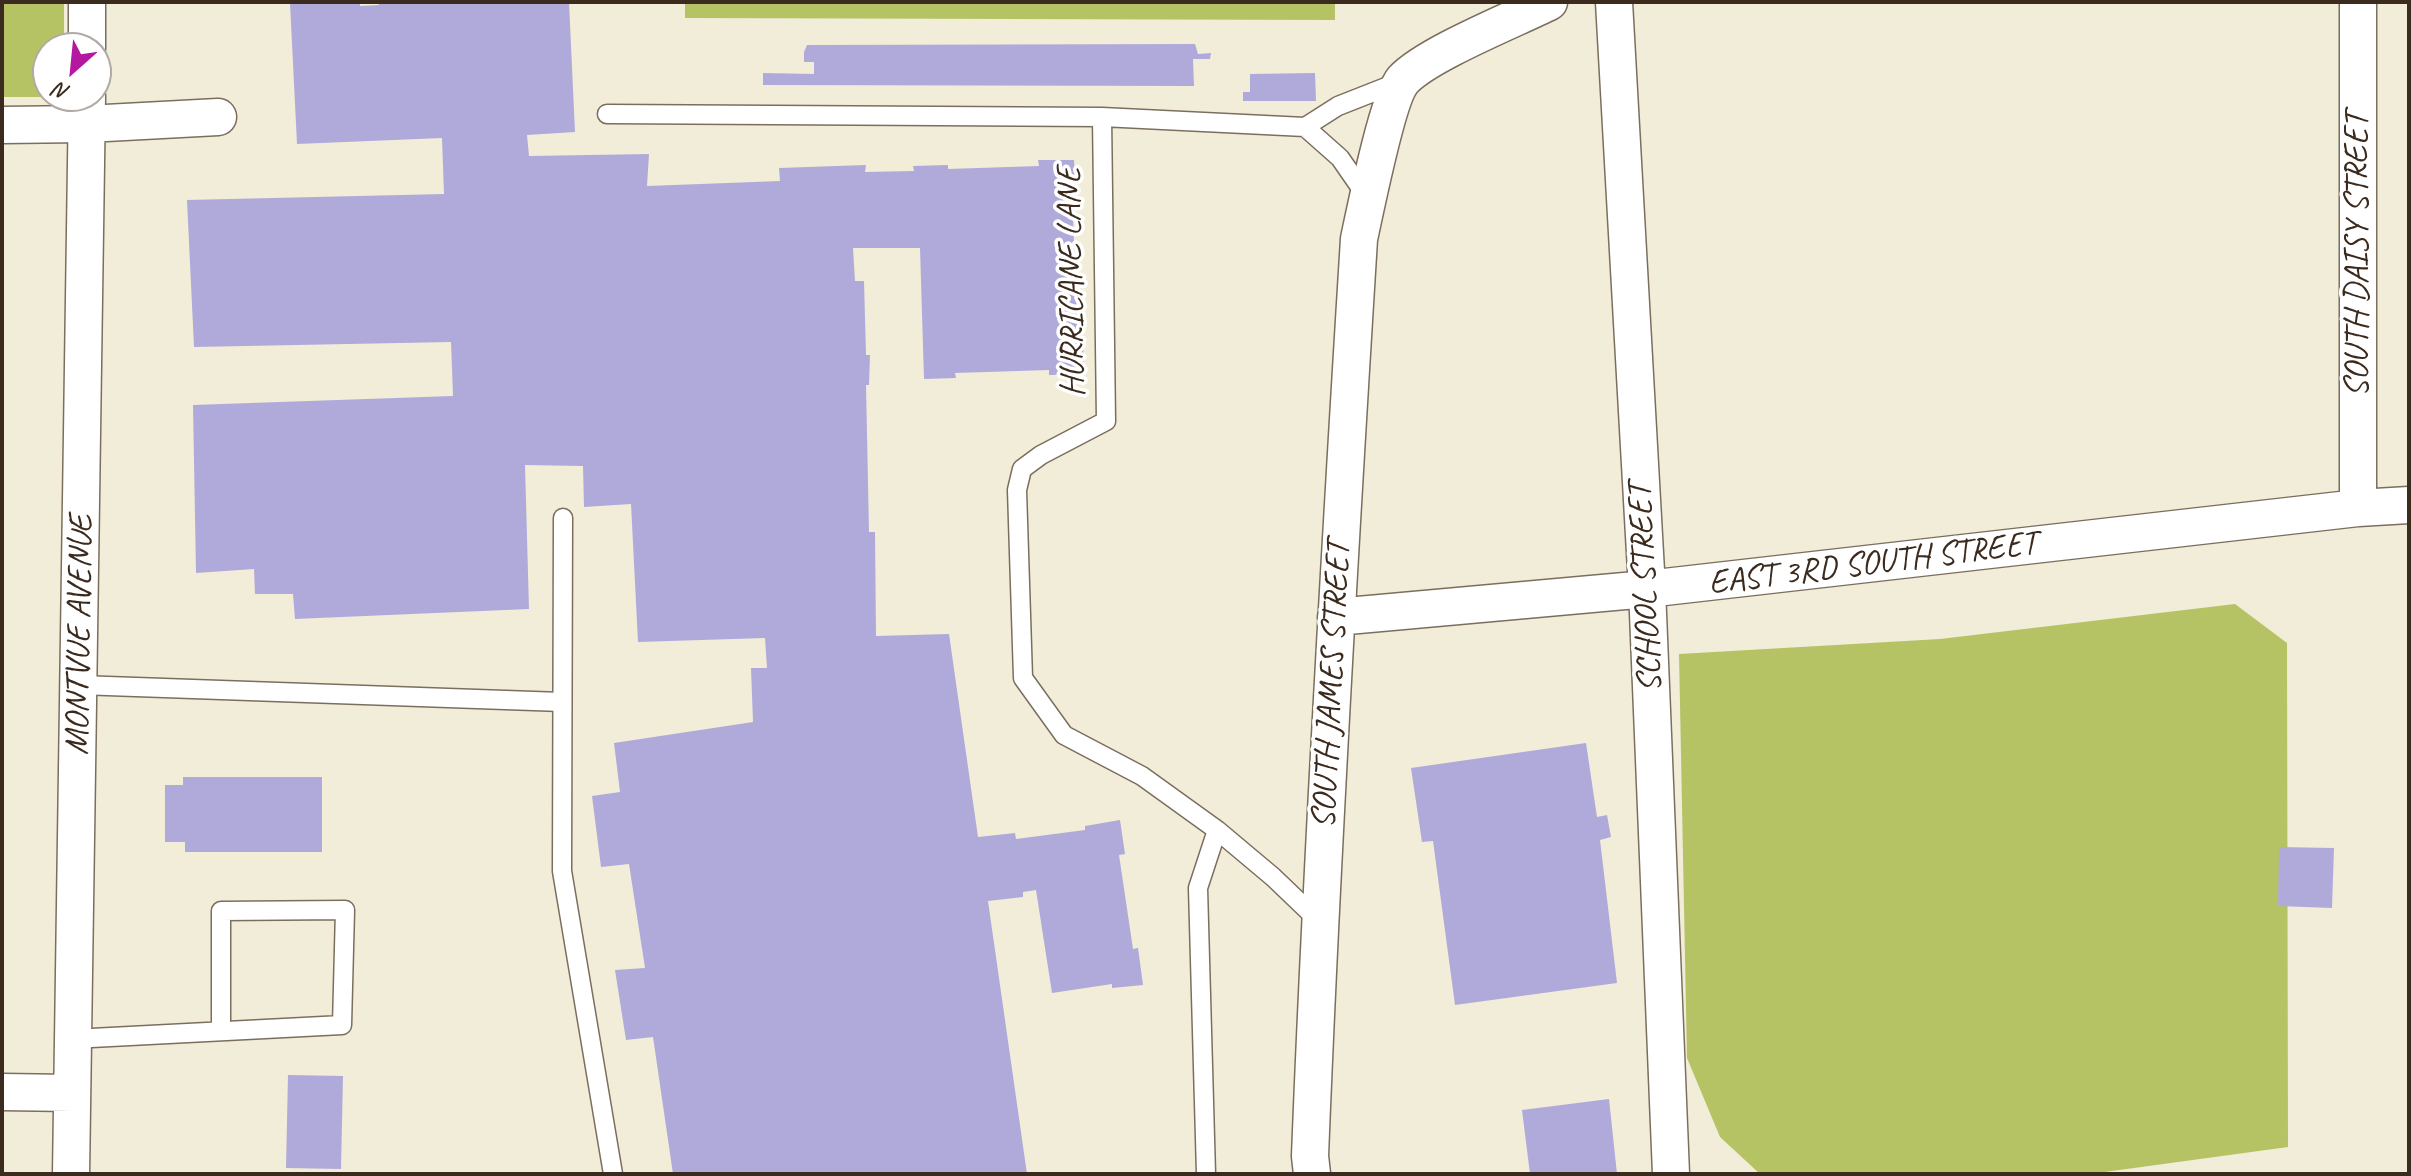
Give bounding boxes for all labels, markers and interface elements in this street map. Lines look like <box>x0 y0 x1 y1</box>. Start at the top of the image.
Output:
north arrow <box>32 32 112 112</box>
text: N <box>50 76 74 107</box>
street label: SOUTH DAISY STREET <box>2338 113 2378 397</box>
street label: HURRICANE LANE <box>1050 167 1094 397</box>
street label: SCHOOL STREET <box>1620 483 1672 693</box>
street label: MONTVUE AVENUE <box>58 515 102 755</box>
street label: EAST 3RD SOUTH STREET <box>1707 524 2039 604</box>
street label: SOUTH JAMES STREET <box>1304 540 1360 830</box>

